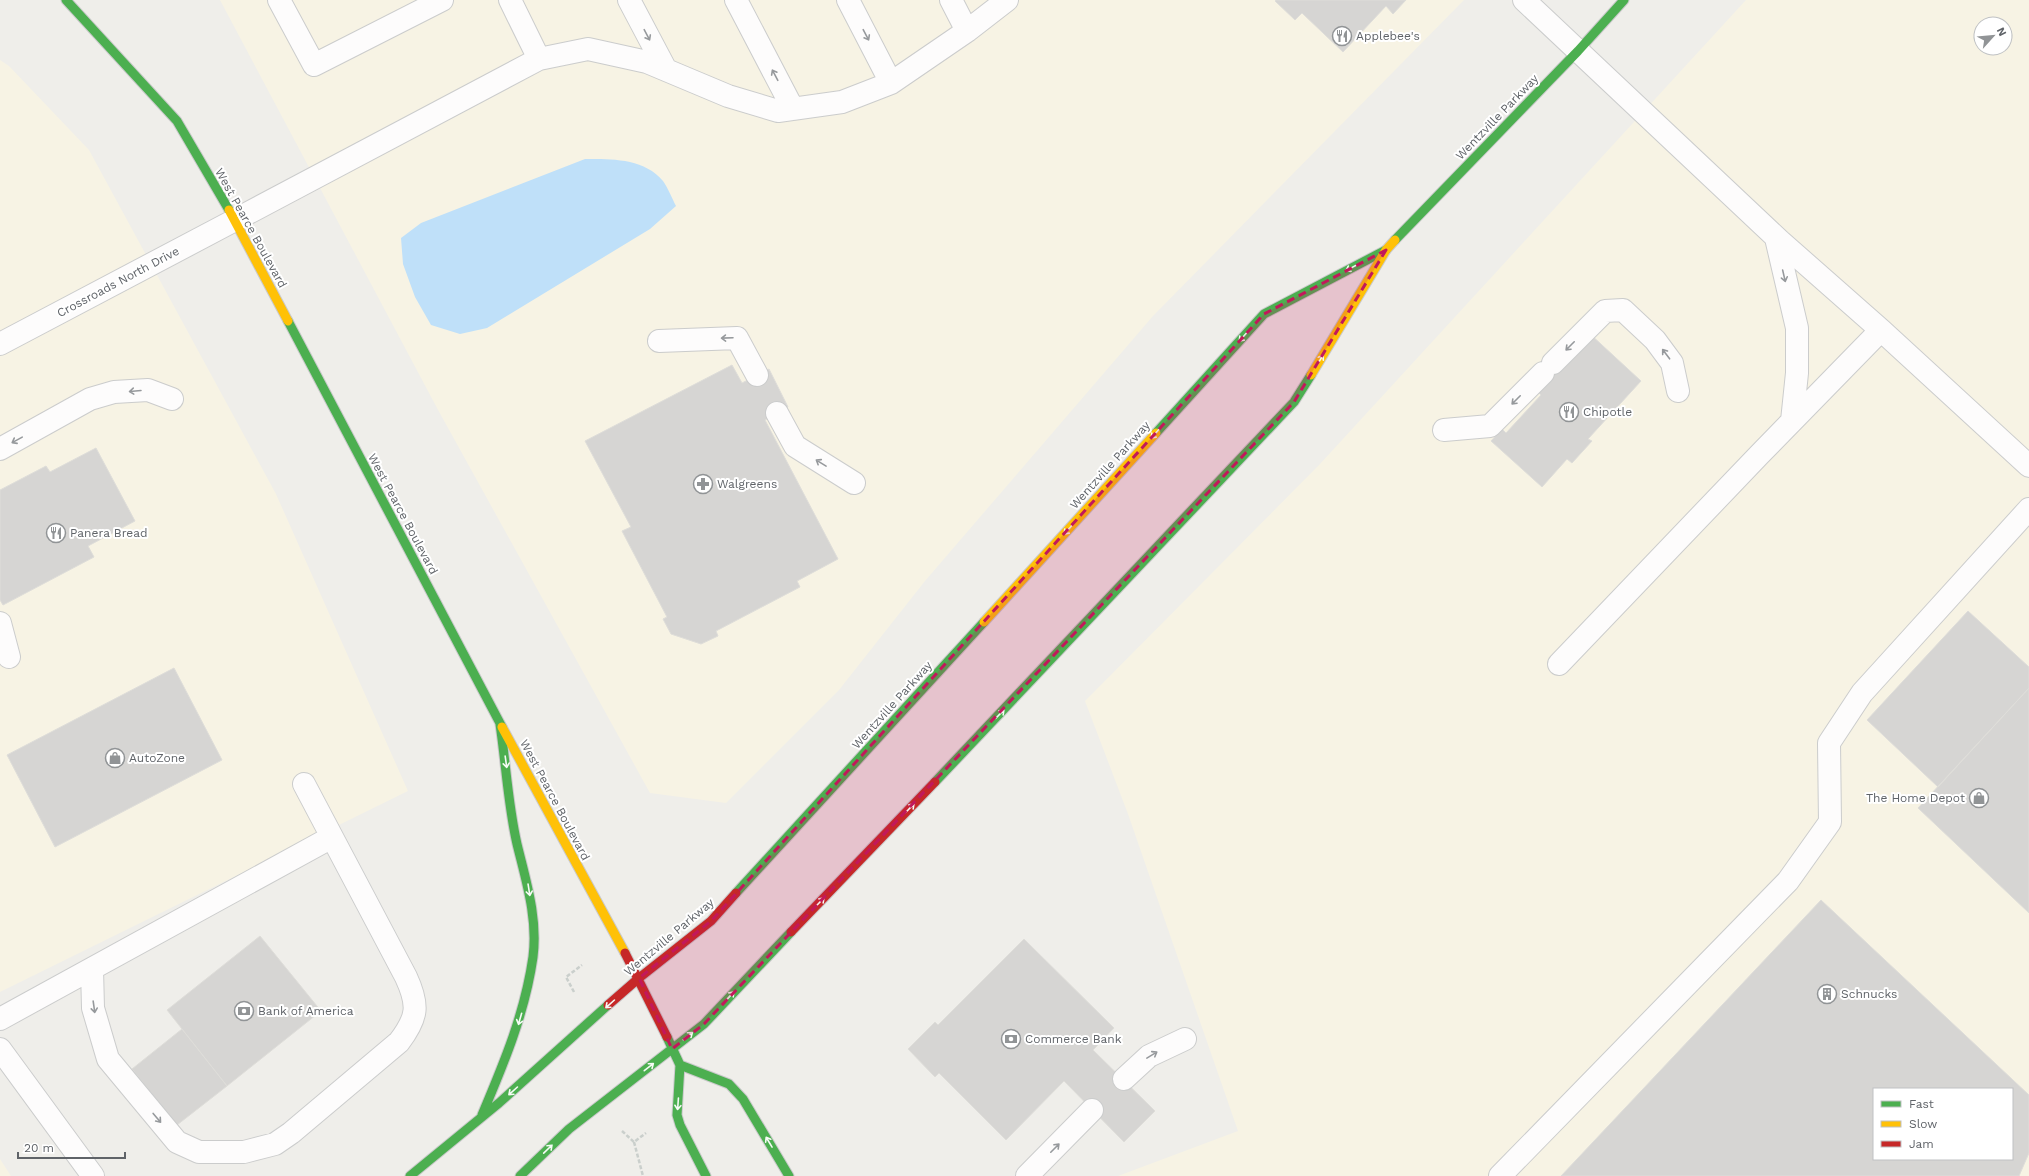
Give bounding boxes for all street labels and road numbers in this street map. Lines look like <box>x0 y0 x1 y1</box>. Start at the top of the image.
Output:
street label: Wentzville Parkway <box>1453 71 1542 162</box>
street label: West Pearce Boulevard <box>212 166 290 290</box>
street label: Crossroads North Drive <box>55 244 182 320</box>
street label: Wentzville Parkway <box>1067 418 1154 512</box>
street label: West Pearce Boulevard <box>365 451 441 577</box>
street label: Wentzville Parkway <box>849 658 936 752</box>
street label: West Pearce Boulevard <box>517 737 593 863</box>
street label: Wentzville Parkway <box>621 895 717 979</box>

